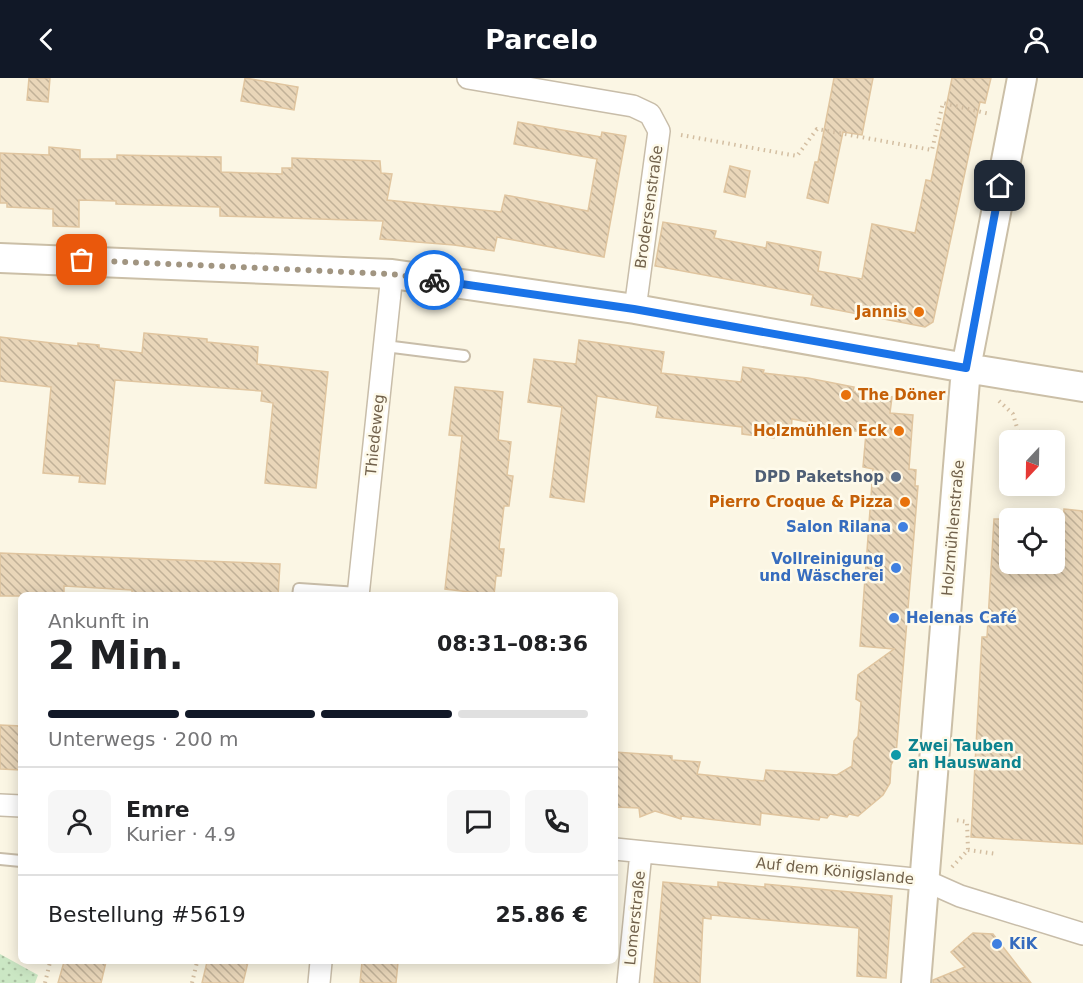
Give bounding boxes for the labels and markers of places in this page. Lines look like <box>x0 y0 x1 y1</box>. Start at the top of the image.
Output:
pin <box>974 160 1025 211</box>
pin <box>56 234 107 285</box>
place label: Jannis <box>855 303 907 321</box>
marker: Jannis <box>912 305 926 319</box>
place label: The Döner <box>858 386 946 404</box>
marker: The Döner <box>839 388 853 402</box>
place label: Holzmühlen Eck <box>753 422 888 440</box>
marker: Holzmühlen Eck <box>892 424 906 438</box>
place label: DPD Paketshop <box>755 468 884 486</box>
marker: DPD Paketshop <box>889 470 903 484</box>
place label: Pierro Croque & Pizza <box>709 493 893 511</box>
marker: Pierro Croque & Pizza <box>898 495 912 509</box>
place label: Salon Rilana <box>786 518 891 536</box>
marker: Salon Rilana <box>896 520 910 534</box>
place label: Vollreinigung und Wäscherei <box>759 550 884 585</box>
marker: Vollreinigung und Wäscherei <box>889 561 903 575</box>
place label: Helenas Café <box>906 609 1017 627</box>
marker: Helenas Café <box>887 611 901 625</box>
place label: Zwei Tauben an Hauswand <box>908 737 1022 772</box>
marker: Zwei Tauben an Hauswand <box>889 748 903 762</box>
place label: KiK <box>1009 935 1039 953</box>
marker: KiK <box>990 937 1004 951</box>

